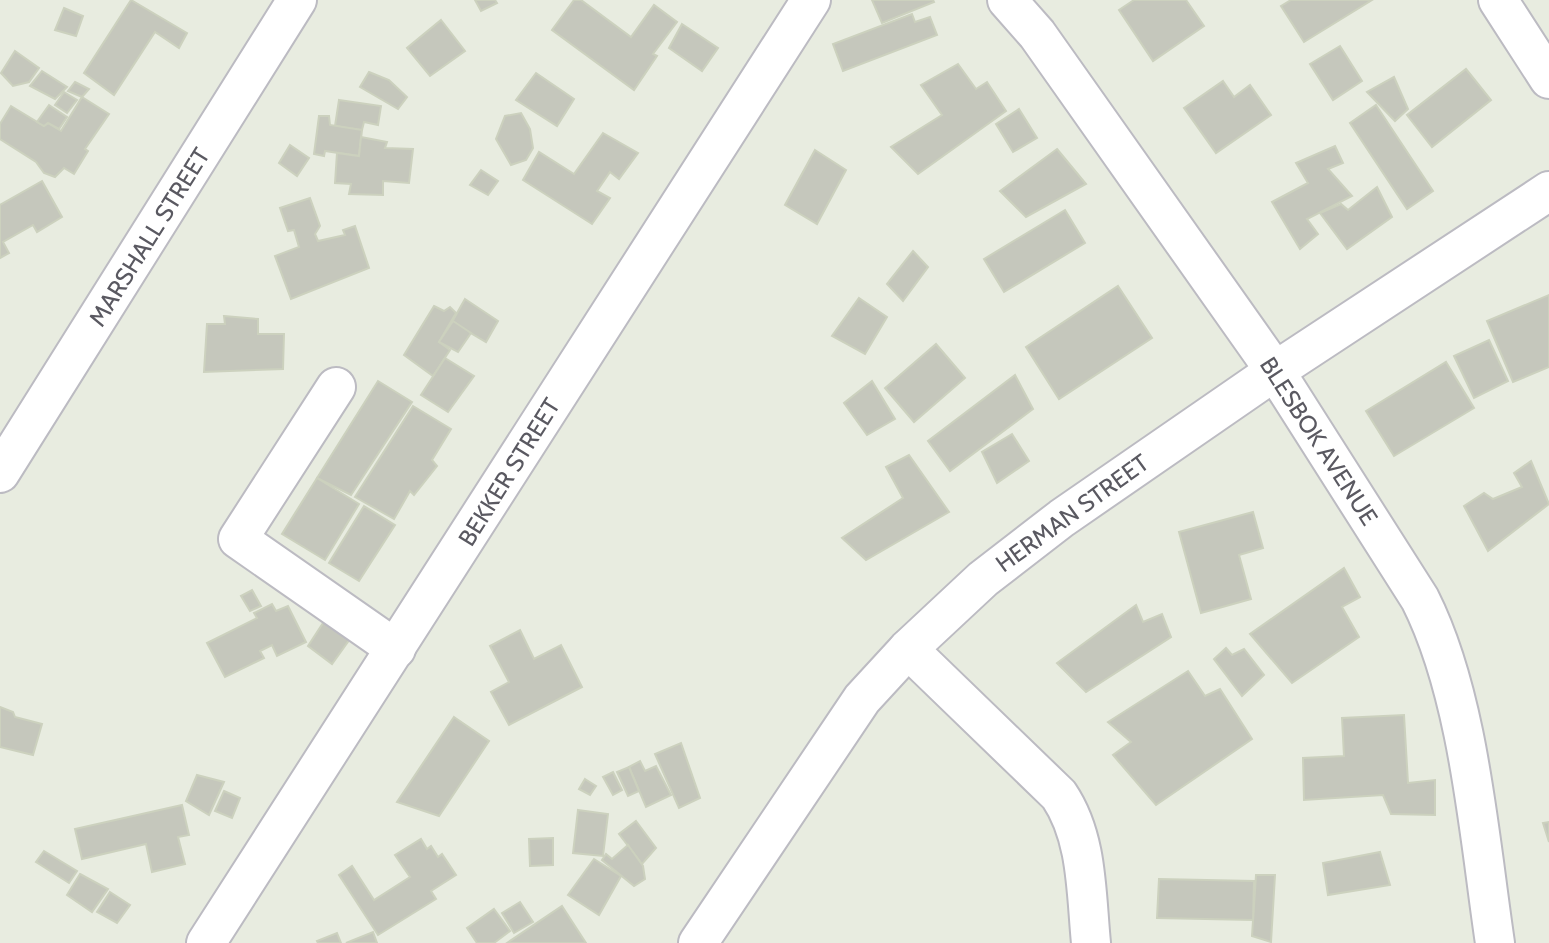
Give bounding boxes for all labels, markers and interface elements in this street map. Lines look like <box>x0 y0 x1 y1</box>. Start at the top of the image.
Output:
street label: MARSHALL STREET <box>82 142 216 331</box>
street label: BLESBOK AVENUE <box>1254 352 1384 530</box>
street label: BEKKER STREET <box>452 393 566 551</box>
street label: HERMAN STREET <box>990 448 1154 578</box>

